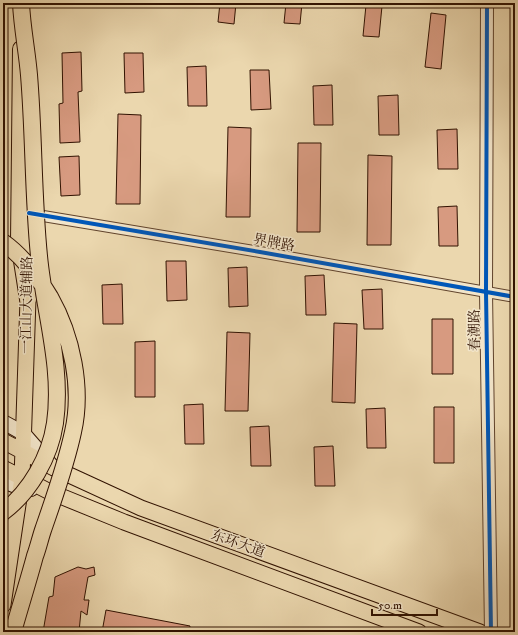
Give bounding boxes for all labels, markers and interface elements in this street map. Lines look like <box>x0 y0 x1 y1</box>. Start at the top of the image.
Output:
street label: 界牌路 <box>252 230 296 256</box>
street label: 一江山大道辅路 <box>17 256 37 354</box>
street label: 春潮路 <box>466 309 484 351</box>
street label: 东环大道 <box>209 526 267 562</box>
scale bar <box>372 591 437 617</box>
text: 50 m <box>378 598 402 613</box>

